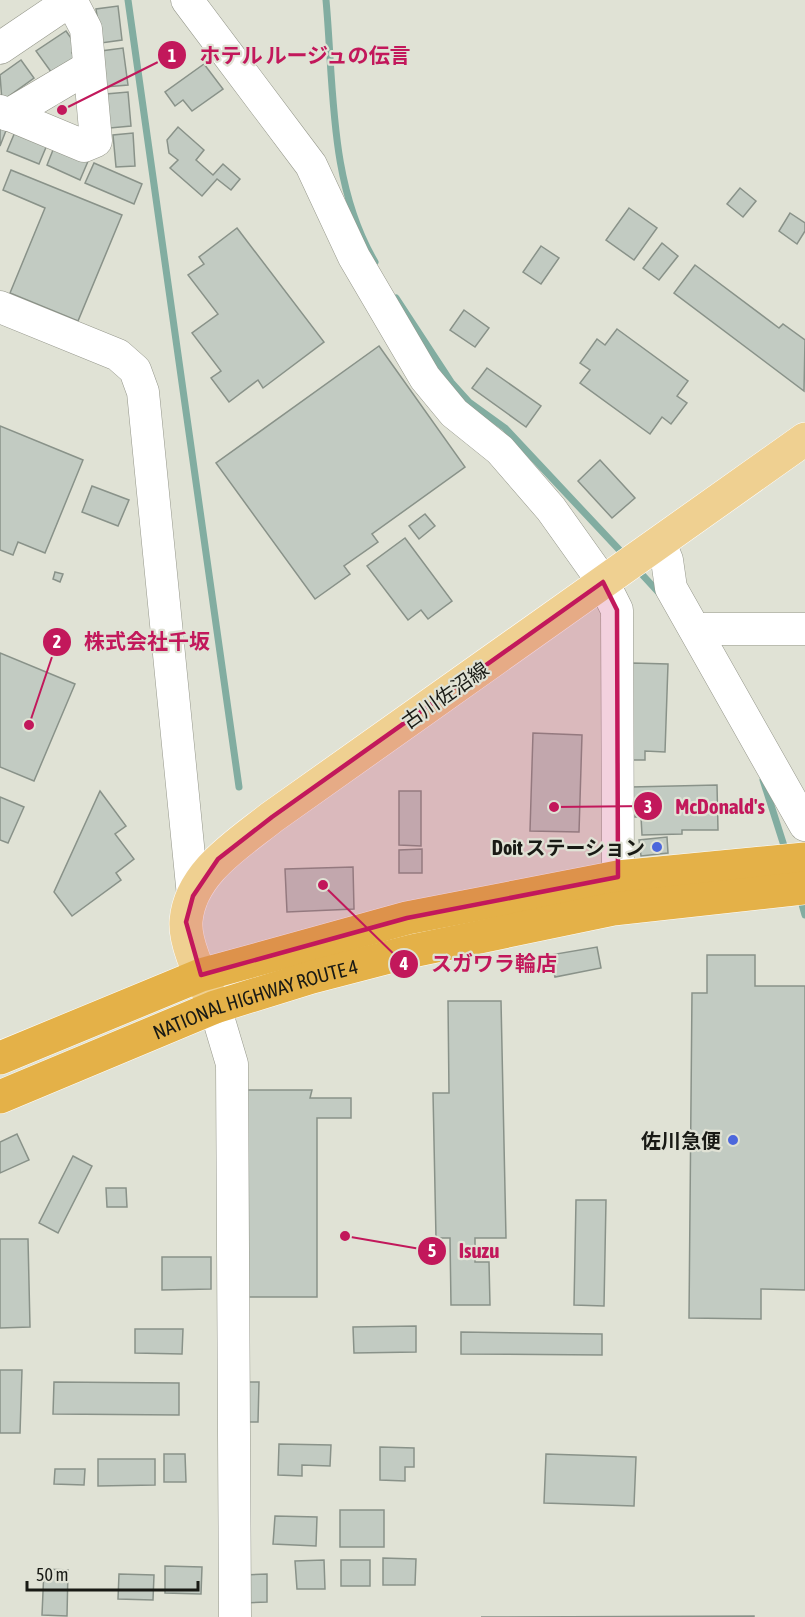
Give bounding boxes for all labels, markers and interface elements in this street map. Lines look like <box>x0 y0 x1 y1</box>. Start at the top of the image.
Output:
callout: ホテル ルージュの伝言 <box>157 36 424 75</box>
text: ホテル ルージュの伝言 <box>200 43 411 67</box>
text: 1 <box>168 45 176 66</box>
callout: 株式会社千坂 <box>42 622 222 661</box>
text: 株式会社千坂 <box>84 629 210 653</box>
text: 2 <box>53 631 61 652</box>
street label: 古川佐沼線 <box>397 657 493 733</box>
callout: McDonald's <box>633 787 777 826</box>
text: McDonald's <box>675 794 765 818</box>
text: 3 <box>644 796 652 817</box>
place label: Doit ステーション <box>492 836 645 859</box>
marker: Doit ステーション <box>650 840 664 854</box>
callout: スガワラ輪店 <box>389 944 569 983</box>
text: スガワラ輪店 <box>431 951 557 975</box>
text: 4 <box>399 953 408 974</box>
street label: NATIONAL HIGHWAY ROUTE 4 <box>149 954 360 1043</box>
place label: 佐川急便 <box>641 1129 721 1152</box>
marker: 佐川急便 <box>726 1133 740 1147</box>
callout: Isuzu <box>417 1231 511 1270</box>
text: Isuzu <box>459 1238 499 1262</box>
text: 5 <box>428 1240 436 1261</box>
scale bar <box>27 1554 198 1592</box>
text: 50 m <box>36 1564 68 1585</box>

